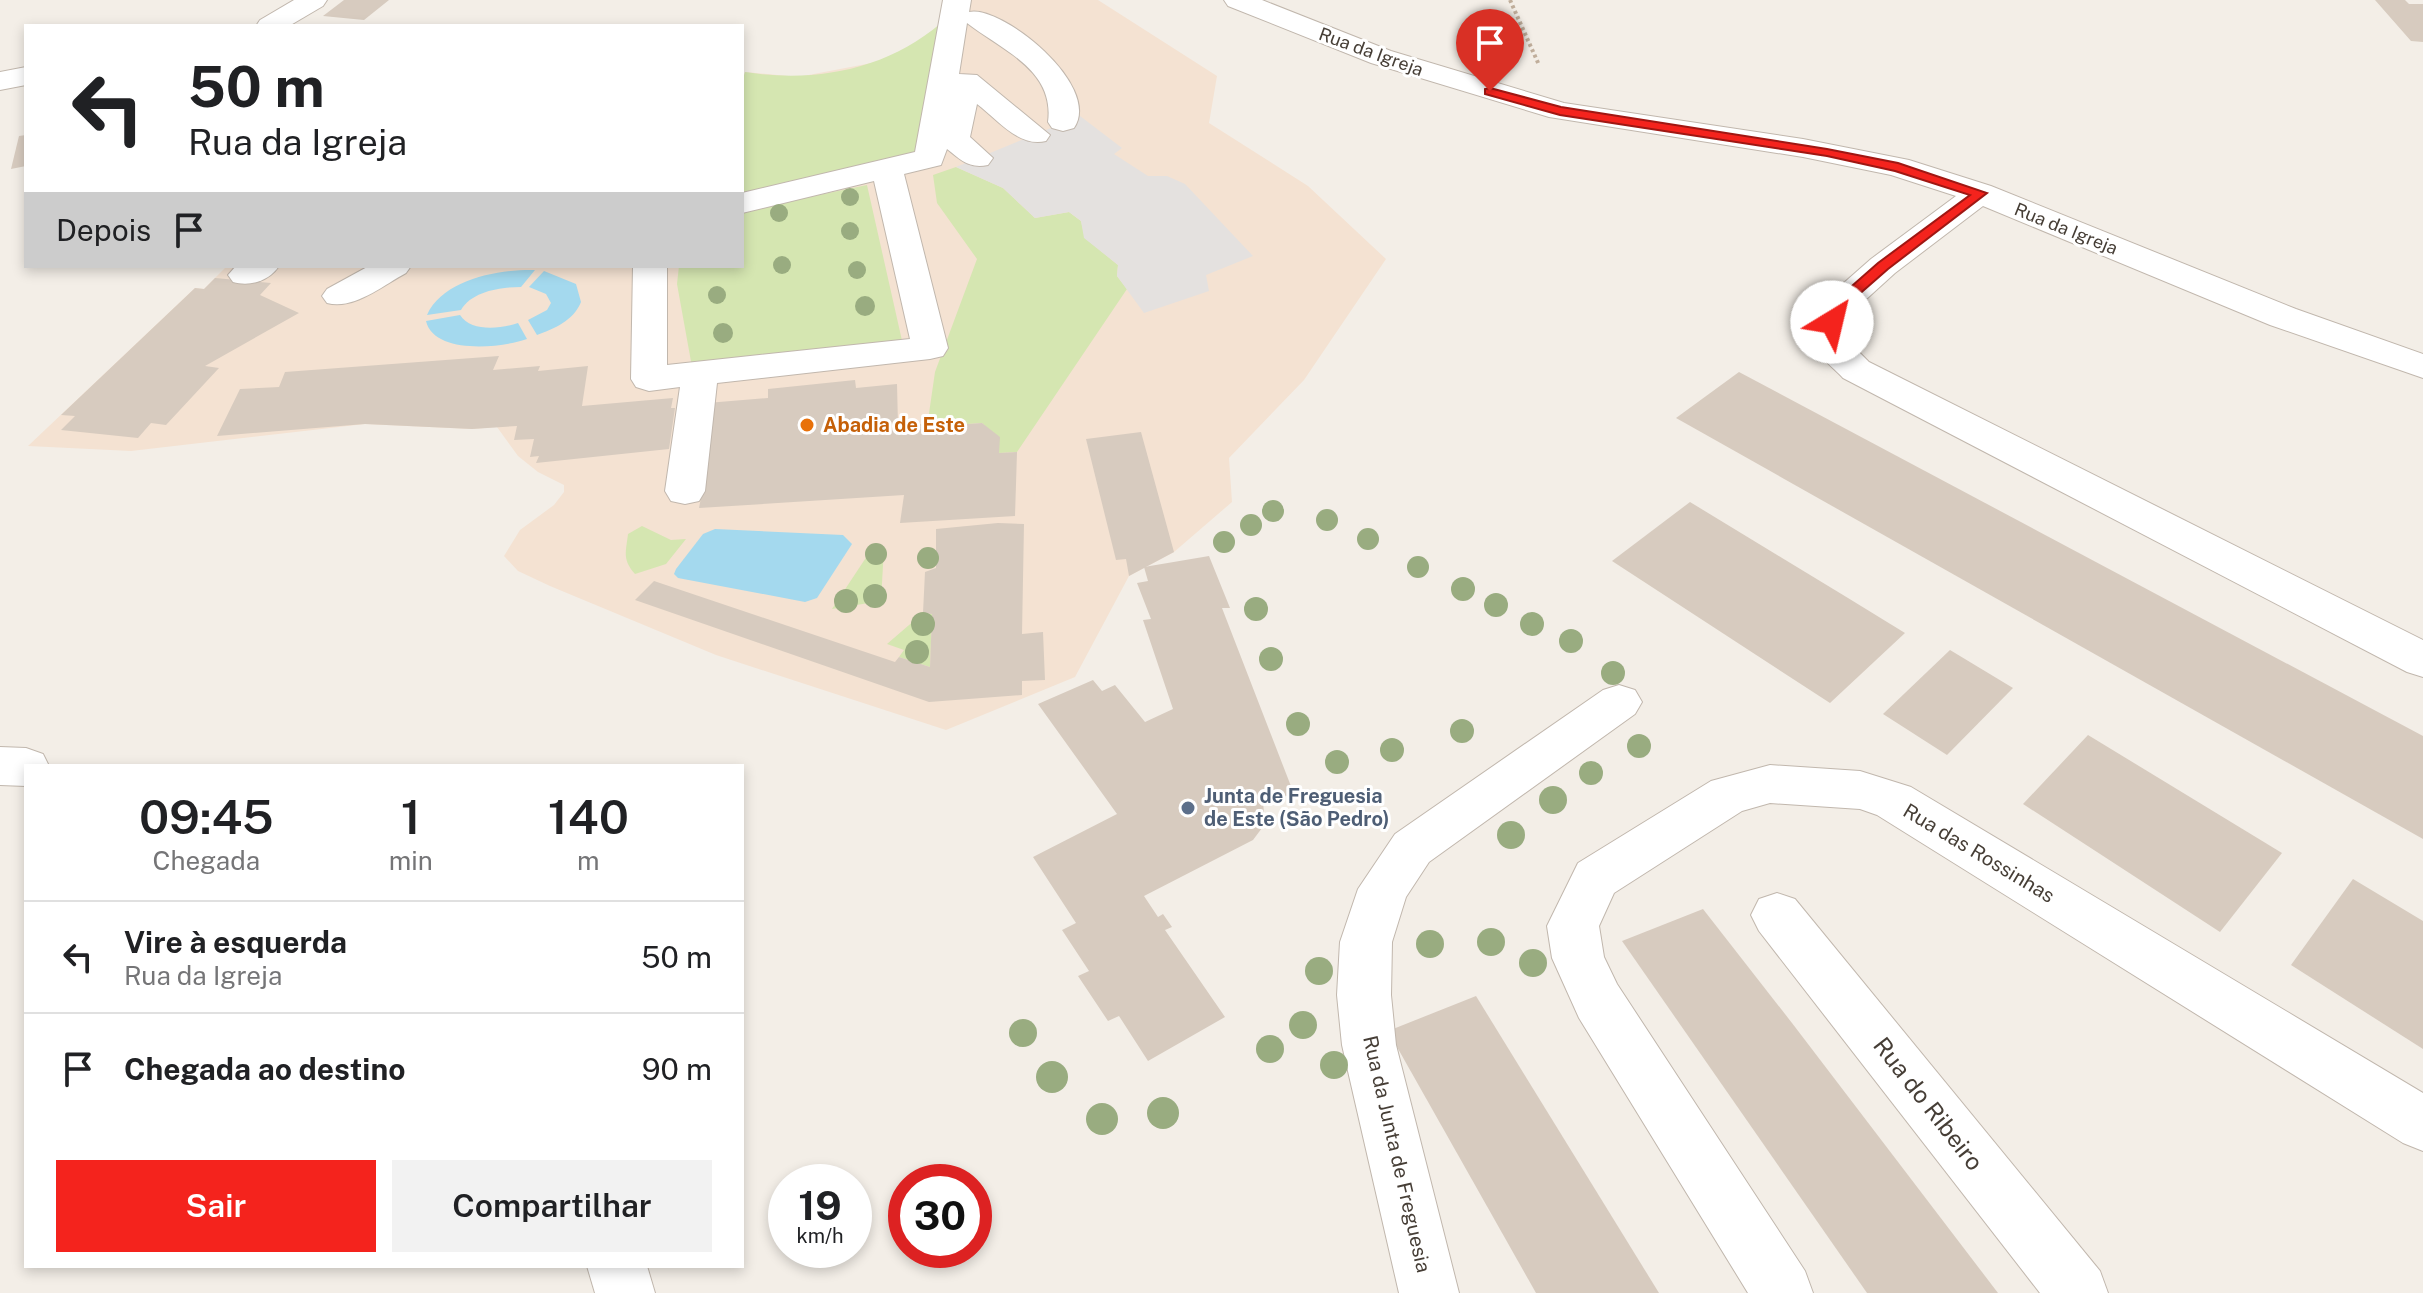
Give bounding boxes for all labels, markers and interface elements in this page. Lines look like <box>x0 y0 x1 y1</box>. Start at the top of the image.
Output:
pin <box>1456 9 1524 91</box>
icon: arrive <box>1468 21 1512 65</box>
street label: Rua da Igreja <box>1316 23 1426 80</box>
text: 50 m <box>188 54 325 120</box>
icon: left <box>56 56 160 160</box>
text: Rua da Igreja <box>188 121 407 163</box>
street label: Rua da Igreja <box>2011 198 2121 259</box>
icon: arrive <box>167 208 211 252</box>
text: Depois <box>56 212 151 248</box>
position arrow <box>1790 280 1874 364</box>
place label: Abadia de Este <box>823 413 965 437</box>
marker: Abadia de Este <box>798 416 816 434</box>
place label: Junta de Freguesia de Este (São Pedro) <box>1204 784 1390 831</box>
text: 09:45 <box>139 788 274 845</box>
text: 1 <box>401 788 421 845</box>
text: 140 <box>548 788 629 845</box>
street label: Rua das Rossinhas <box>1899 798 2059 908</box>
marker: Junta de Freguesia de Este (São Pedro) <box>1179 799 1197 817</box>
text: Chegada <box>153 845 260 876</box>
text: min <box>389 845 433 876</box>
text: m <box>577 845 600 876</box>
text: Vire à esquerda <box>124 924 347 960</box>
icon: left <box>56 935 100 979</box>
text: 50 m <box>641 939 712 975</box>
text: Rua da Igreja <box>124 960 282 991</box>
street label: Rua do Ribeiro <box>1868 1031 1989 1176</box>
street label: Rua da Junta de Freguesia <box>1358 1033 1436 1275</box>
icon: arrive <box>56 1047 100 1091</box>
text: Chegada ao destino <box>124 1051 405 1087</box>
text: 90 m <box>642 1051 712 1087</box>
button: Sair <box>56 1160 376 1252</box>
button: Compartilhar <box>392 1160 712 1252</box>
speed limit sign: 30 <box>888 1164 992 1268</box>
text: 19 <box>798 1182 842 1229</box>
text: km/h <box>796 1224 844 1248</box>

